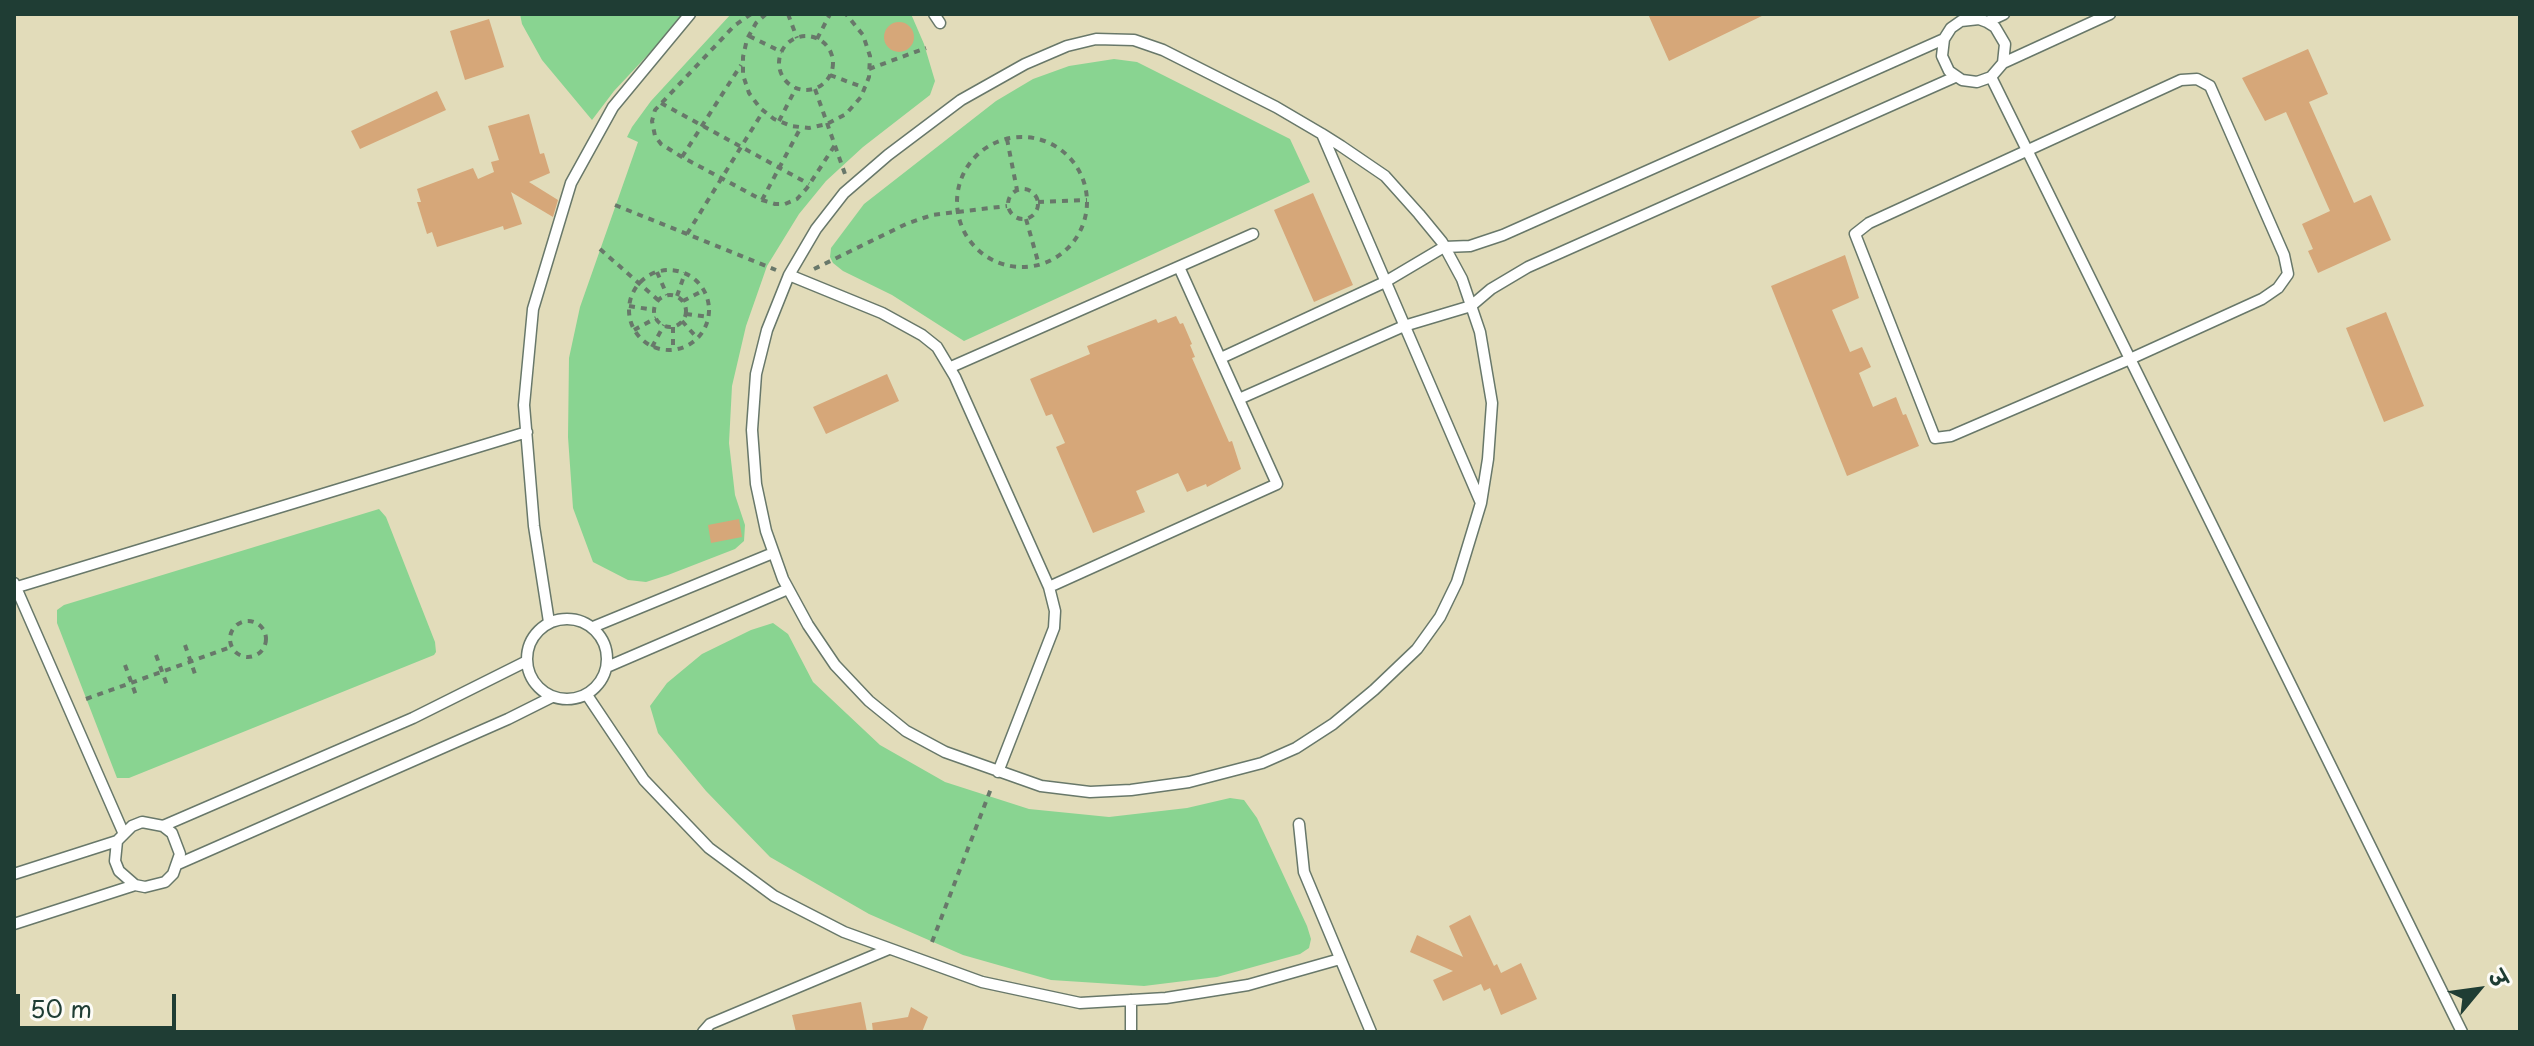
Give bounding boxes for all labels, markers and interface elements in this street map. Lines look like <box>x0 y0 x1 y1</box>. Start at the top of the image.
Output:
north arrow <box>2438 950 2518 1030</box>
text: उ <box>2481 964 2517 993</box>
scale bar <box>20 978 180 1028</box>
text: 50 m <box>30 990 92 1026</box>

